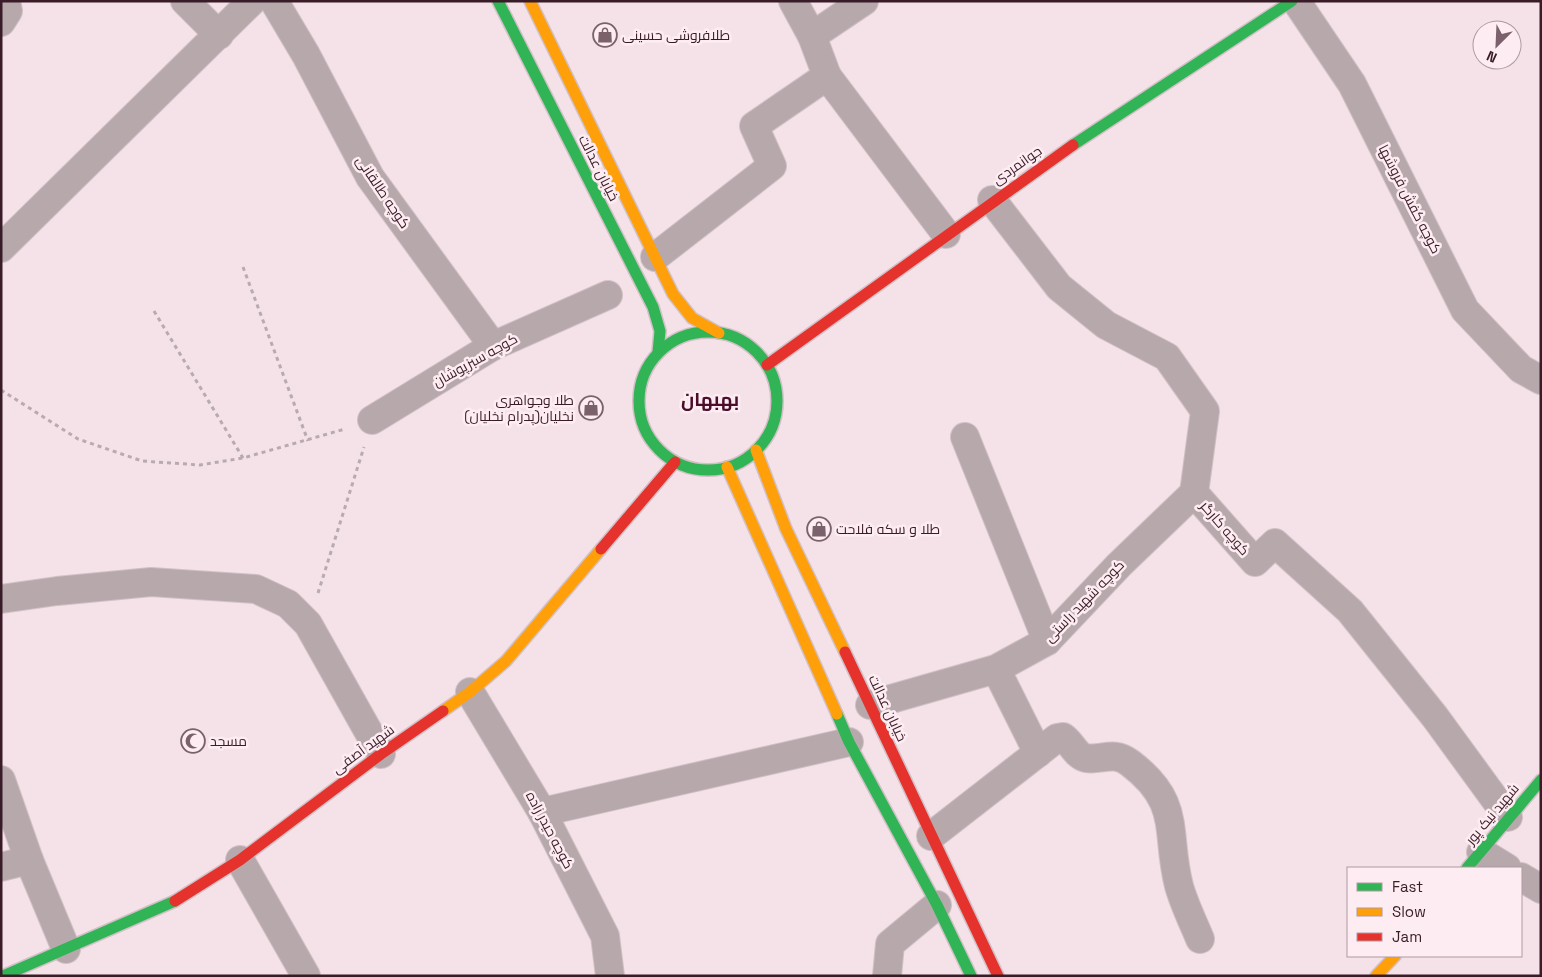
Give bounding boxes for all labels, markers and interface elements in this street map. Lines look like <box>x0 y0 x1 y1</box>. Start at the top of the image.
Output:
north arrow <box>1472 20 1522 70</box>
shop icon: طلافروشی حسینی <box>592 22 618 48</box>
place label: طلافروشی حسینی <box>622 26 730 44</box>
text: N <box>1484 47 1500 67</box>
street label: خیابان عدالت <box>575 132 623 204</box>
street label: جوانمردی <box>989 141 1045 189</box>
street label: کوچه کفش فروشها <box>1374 141 1445 257</box>
street label: کوچه طالقانی <box>351 152 414 232</box>
street label: کوچه سبزپوشان <box>429 329 521 392</box>
district label: بهبهان <box>681 387 739 412</box>
place label: طلا وجواهری نخلیان(پدرام نخلیان) <box>464 391 574 426</box>
shop icon: طلا وجواهری نخلیان(پدرام نخلیان) <box>578 395 604 421</box>
street label: کوچه کارگر <box>1195 496 1254 560</box>
shop icon: طلا و سکه فلاحت <box>806 516 832 542</box>
place label: طلا و سکه فلاحت <box>836 520 940 538</box>
street label: کوچه شهید راستی <box>1040 556 1129 647</box>
street label: خیابان عدالت <box>865 672 911 744</box>
street label: شهید آصفی <box>328 720 398 778</box>
mosque icon: مسجد <box>180 728 206 754</box>
place label: مسجد <box>210 732 247 750</box>
street label: شهید نیک پور <box>1461 780 1524 850</box>
street label: کوچه حیدر زاده <box>521 788 578 872</box>
legend <box>1347 867 1522 957</box>
text: Fast <box>1392 877 1423 896</box>
text: Slow <box>1392 902 1426 921</box>
text: Jam <box>1392 927 1422 946</box>

